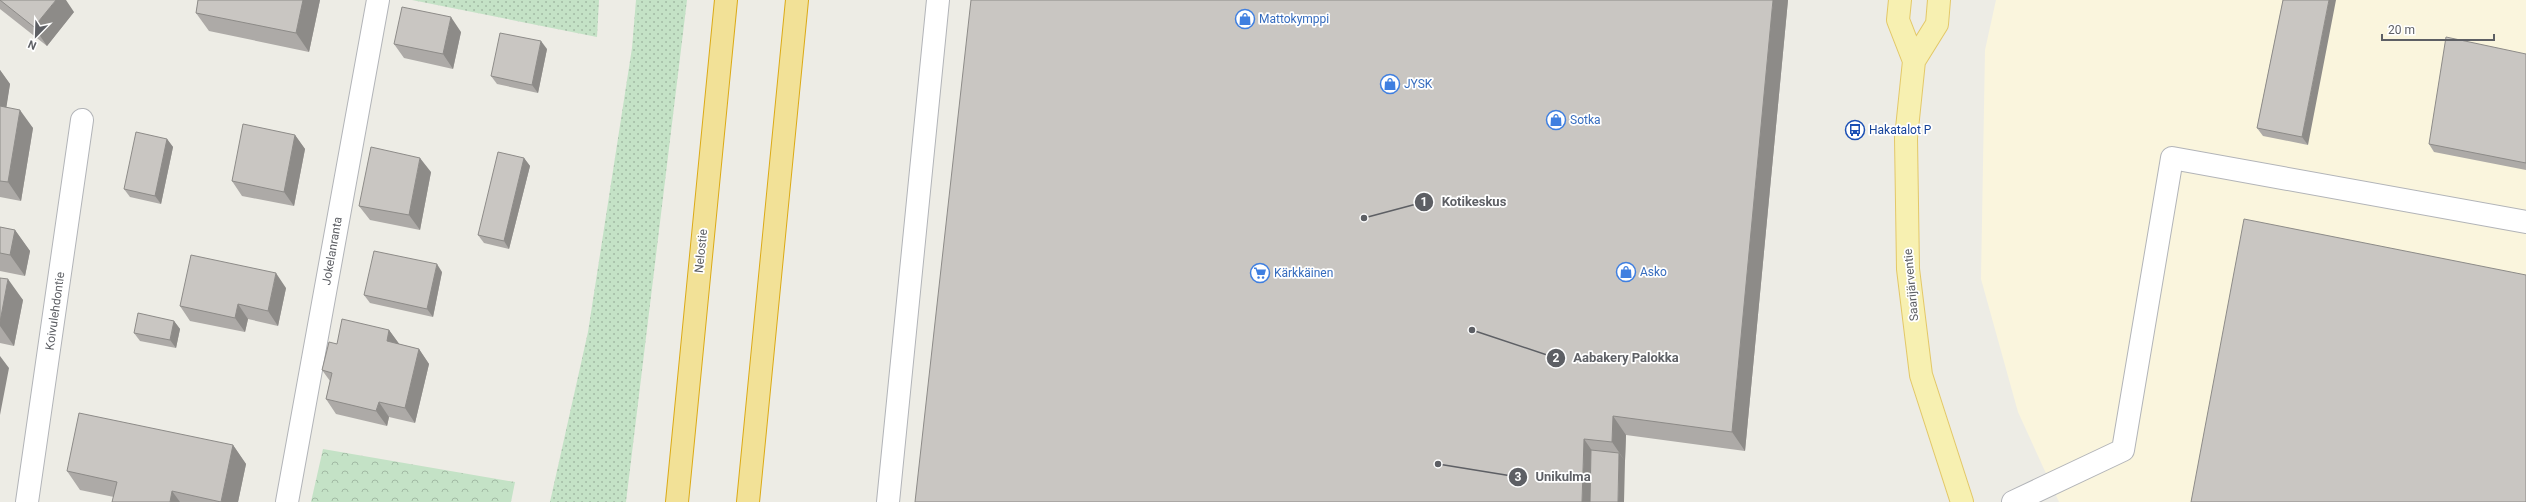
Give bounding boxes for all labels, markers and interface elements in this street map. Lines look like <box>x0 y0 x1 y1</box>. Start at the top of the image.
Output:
shop icon: Mattokymppi <box>1234 8 1256 30</box>
place label: Mattokymppi <box>1259 12 1329 26</box>
north arrow <box>16 16 56 56</box>
scale bar <box>2382 16 2494 42</box>
text: 20 m <box>2388 23 2415 37</box>
text: N <box>26 37 38 52</box>
shop icon: JYSK <box>1379 73 1401 95</box>
place label: JYSK <box>1404 77 1433 91</box>
shop icon: Sotka <box>1545 109 1567 131</box>
place label: Sotka <box>1570 113 1601 127</box>
bus stop icon: Hakatalot P <box>1844 119 1866 141</box>
place label: Hakatalot P <box>1869 123 1932 137</box>
callout: Kotikeskus <box>1414 189 1515 214</box>
text: Kotikeskus <box>1442 194 1507 209</box>
text: 1 <box>1421 195 1427 209</box>
street label: Jokelanranta <box>319 216 345 286</box>
street label: Nelostie <box>692 228 710 274</box>
street label: Saarijärventie <box>1901 248 1921 322</box>
shop icon: Asko <box>1615 261 1637 283</box>
supermarket icon: Kärkkäinen <box>1249 262 1271 284</box>
place label: Asko <box>1640 265 1667 279</box>
place label: Kärkkäinen <box>1274 266 1333 280</box>
street label: Koivulehdontie <box>43 271 67 351</box>
callout: Aabakery Palokka <box>1546 345 1687 370</box>
text: Aabakery Palokka <box>1573 350 1679 365</box>
text: 2 <box>1553 351 1560 365</box>
callout: Unikulma <box>1508 464 1599 489</box>
text: Unikulma <box>1535 469 1591 484</box>
text: 3 <box>1515 470 1522 484</box>

